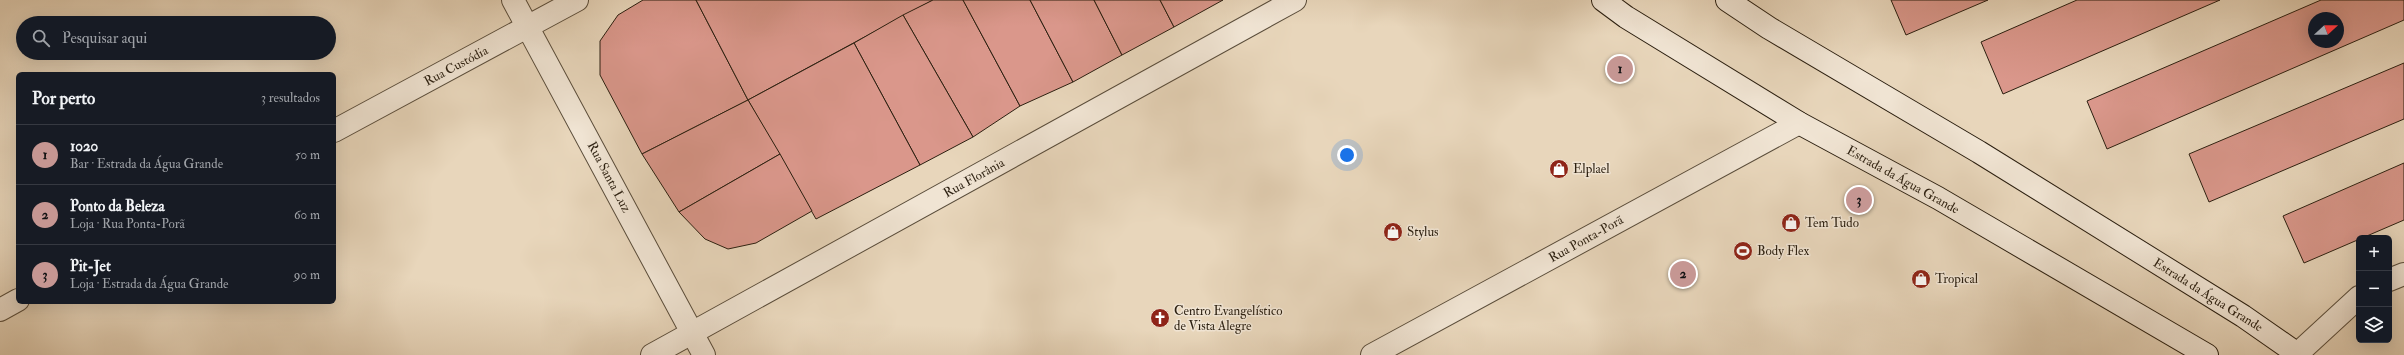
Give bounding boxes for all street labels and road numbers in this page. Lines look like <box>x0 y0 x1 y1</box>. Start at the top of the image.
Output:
street label: Rua Custódia <box>421 42 491 90</box>
street label: Rua Santa Luz <box>584 139 635 216</box>
street label: Estrada da Água Grande <box>1844 141 1963 218</box>
street label: Rua Florânia <box>941 154 1008 201</box>
street label: Rua Ponta-Porã <box>1546 212 1627 266</box>
street label: Estrada da Água Grande <box>2150 254 2267 336</box>

